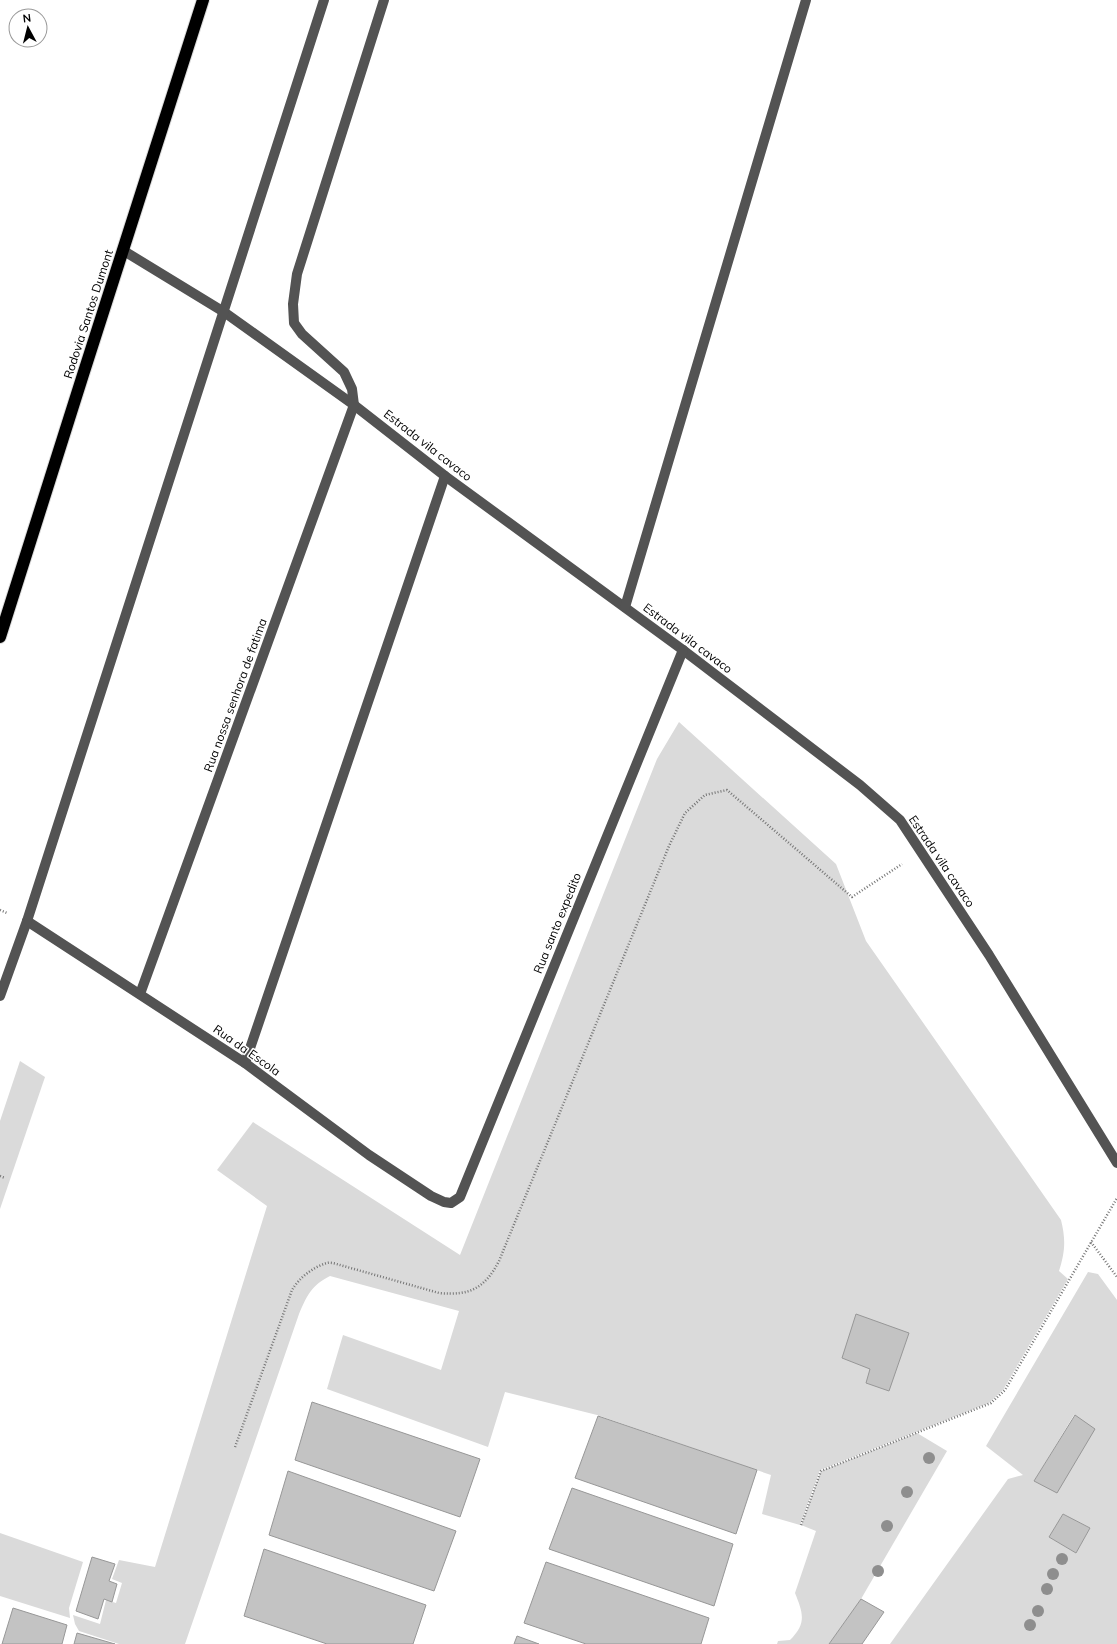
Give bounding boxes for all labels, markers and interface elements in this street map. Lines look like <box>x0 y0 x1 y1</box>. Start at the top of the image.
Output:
north arrow <box>8 8 48 48</box>
text: N <box>22 11 32 26</box>
street label: Rodovia Santos Dumont <box>60 248 116 380</box>
street label: Estrada vila cavaco <box>381 406 475 484</box>
street label: Estrada vila cavaco <box>640 600 736 676</box>
street label: Rua nossa senhora de fatima <box>200 616 270 774</box>
street label: Estrada vila cavaco <box>906 812 978 910</box>
street label: Rua santo expedito <box>530 870 584 976</box>
street label: Rua da Escola <box>210 1021 284 1079</box>

